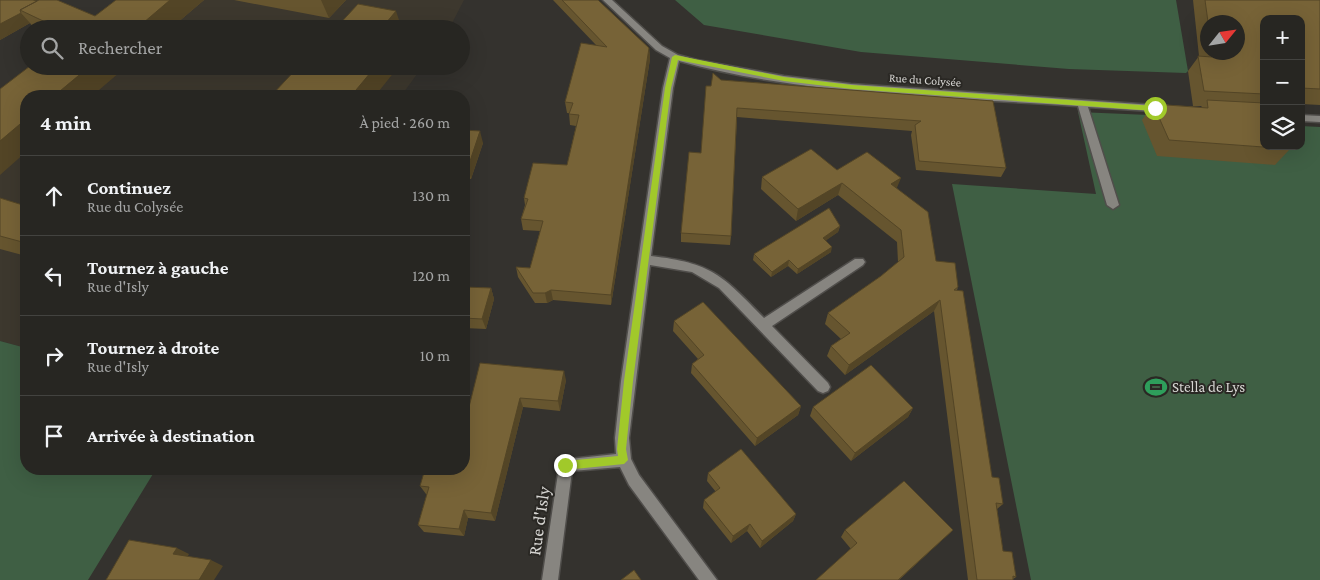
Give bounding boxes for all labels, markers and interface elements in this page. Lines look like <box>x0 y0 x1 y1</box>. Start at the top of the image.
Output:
north arrow <box>1200 15 1245 60</box>
map controls <box>1260 15 1305 150</box>
button: + <box>1260 15 1305 60</box>
search box <box>20 20 470 75</box>
icon: search <box>38 34 66 62</box>
text: Rechercher <box>78 37 162 58</box>
button: − <box>1260 60 1305 105</box>
street label: Rue du Colysée <box>889 71 961 89</box>
route start <box>1144 97 1167 120</box>
button: layers <box>1260 105 1305 150</box>
text: 4 min <box>40 111 91 135</box>
text: À pied · 260 m <box>359 114 450 131</box>
text: Continuez <box>87 177 171 198</box>
icon: ahead <box>40 182 68 210</box>
text: 130 m <box>412 187 450 204</box>
text: Rue du Colysée <box>87 198 183 215</box>
text: Tournez à gauche <box>87 257 229 278</box>
icon: left <box>40 262 68 290</box>
text: 120 m <box>412 267 450 284</box>
text: Rue d'Isly <box>87 278 149 295</box>
text: Tournez à droite <box>87 337 219 358</box>
icon: right <box>40 342 68 370</box>
text: 10 m <box>420 347 450 364</box>
text: Rue d'Isly <box>87 358 149 375</box>
sports icon: Stella de Lys <box>1143 374 1169 400</box>
place label: Stella de Lys <box>1172 379 1245 396</box>
icon: arrive <box>40 422 68 450</box>
text: Arrivée à destination <box>87 425 255 446</box>
route end <box>554 454 577 477</box>
street label: Rue d'Isly <box>524 484 554 557</box>

